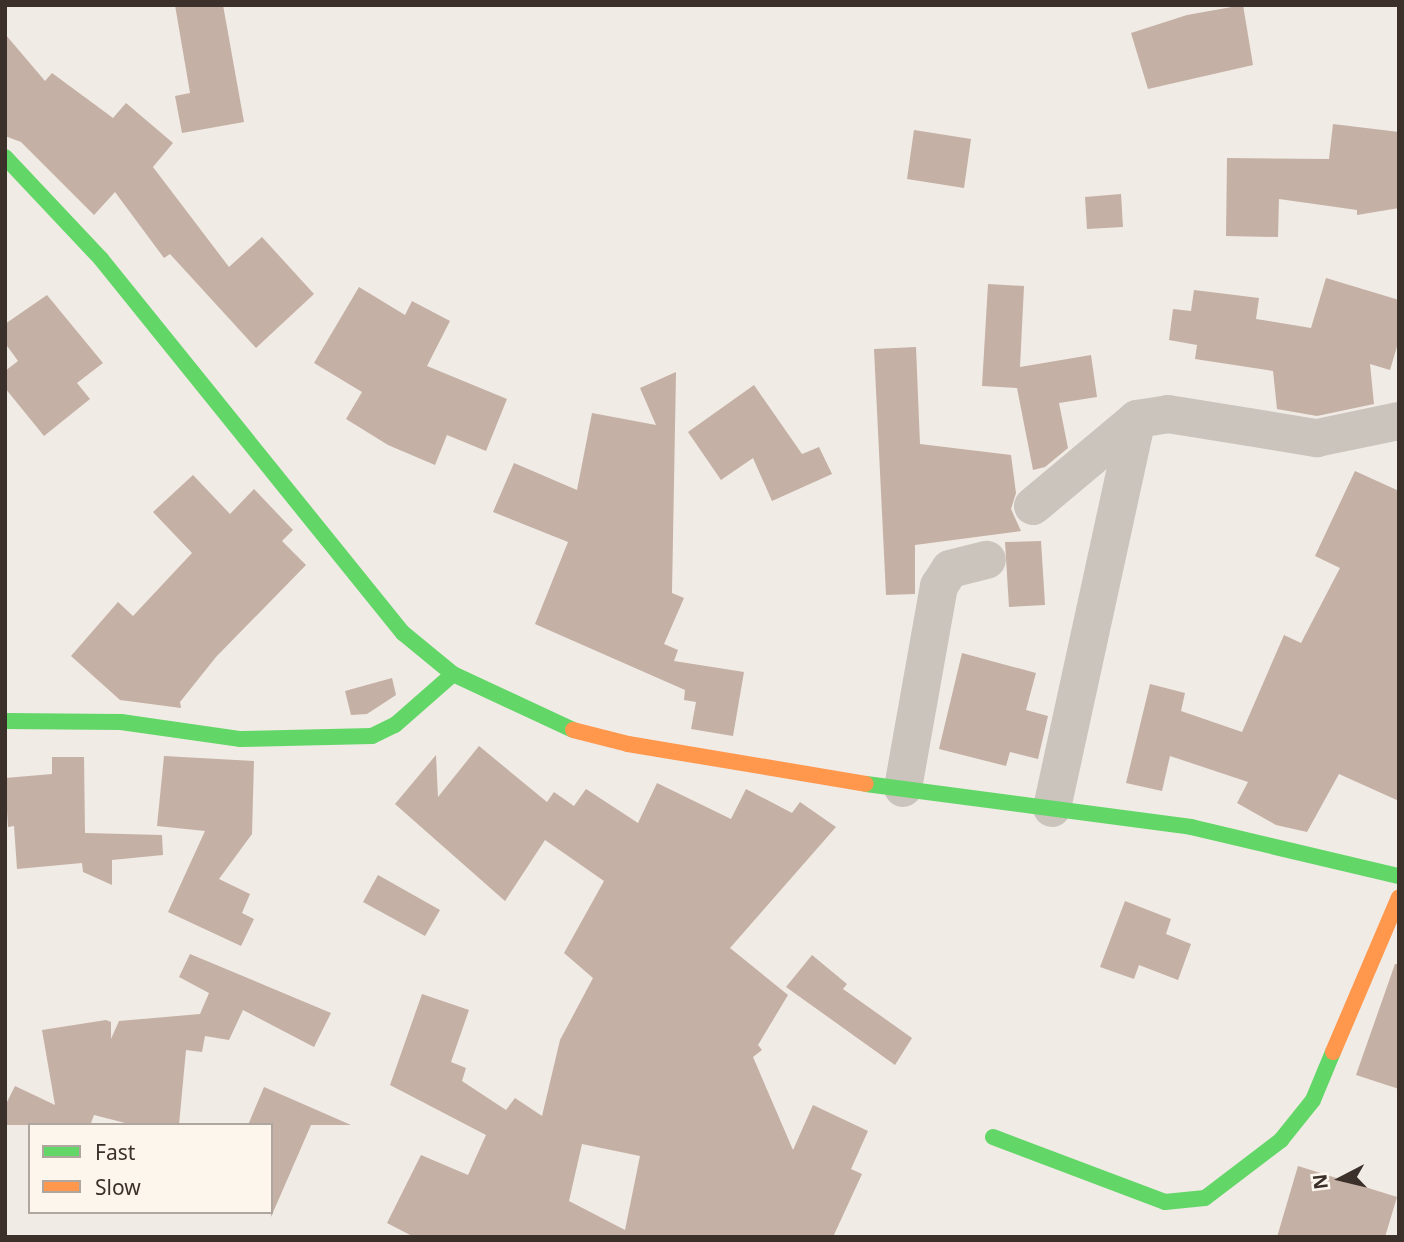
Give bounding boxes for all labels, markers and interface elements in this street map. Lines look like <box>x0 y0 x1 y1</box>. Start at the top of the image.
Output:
legend <box>28 1123 273 1214</box>
text: Fast <box>95 1138 135 1166</box>
north arrow <box>1306 1144 1376 1214</box>
text: N <box>1306 1172 1334 1191</box>
text: Slow <box>95 1173 141 1201</box>

